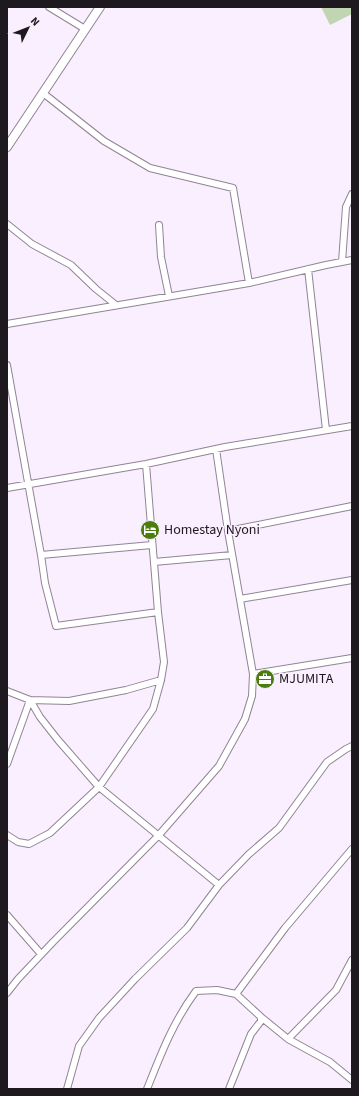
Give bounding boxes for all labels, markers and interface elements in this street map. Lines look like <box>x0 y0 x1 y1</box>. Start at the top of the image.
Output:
north arrow <box>8 8 48 48</box>
text: N <box>27 14 43 29</box>
hotel icon: Homestay Nyoni <box>139 519 161 541</box>
place label: Homestay Nyoni <box>164 520 260 540</box>
office icon: MJUMITA <box>254 668 276 690</box>
place label: MJUMITA <box>279 669 334 689</box>

